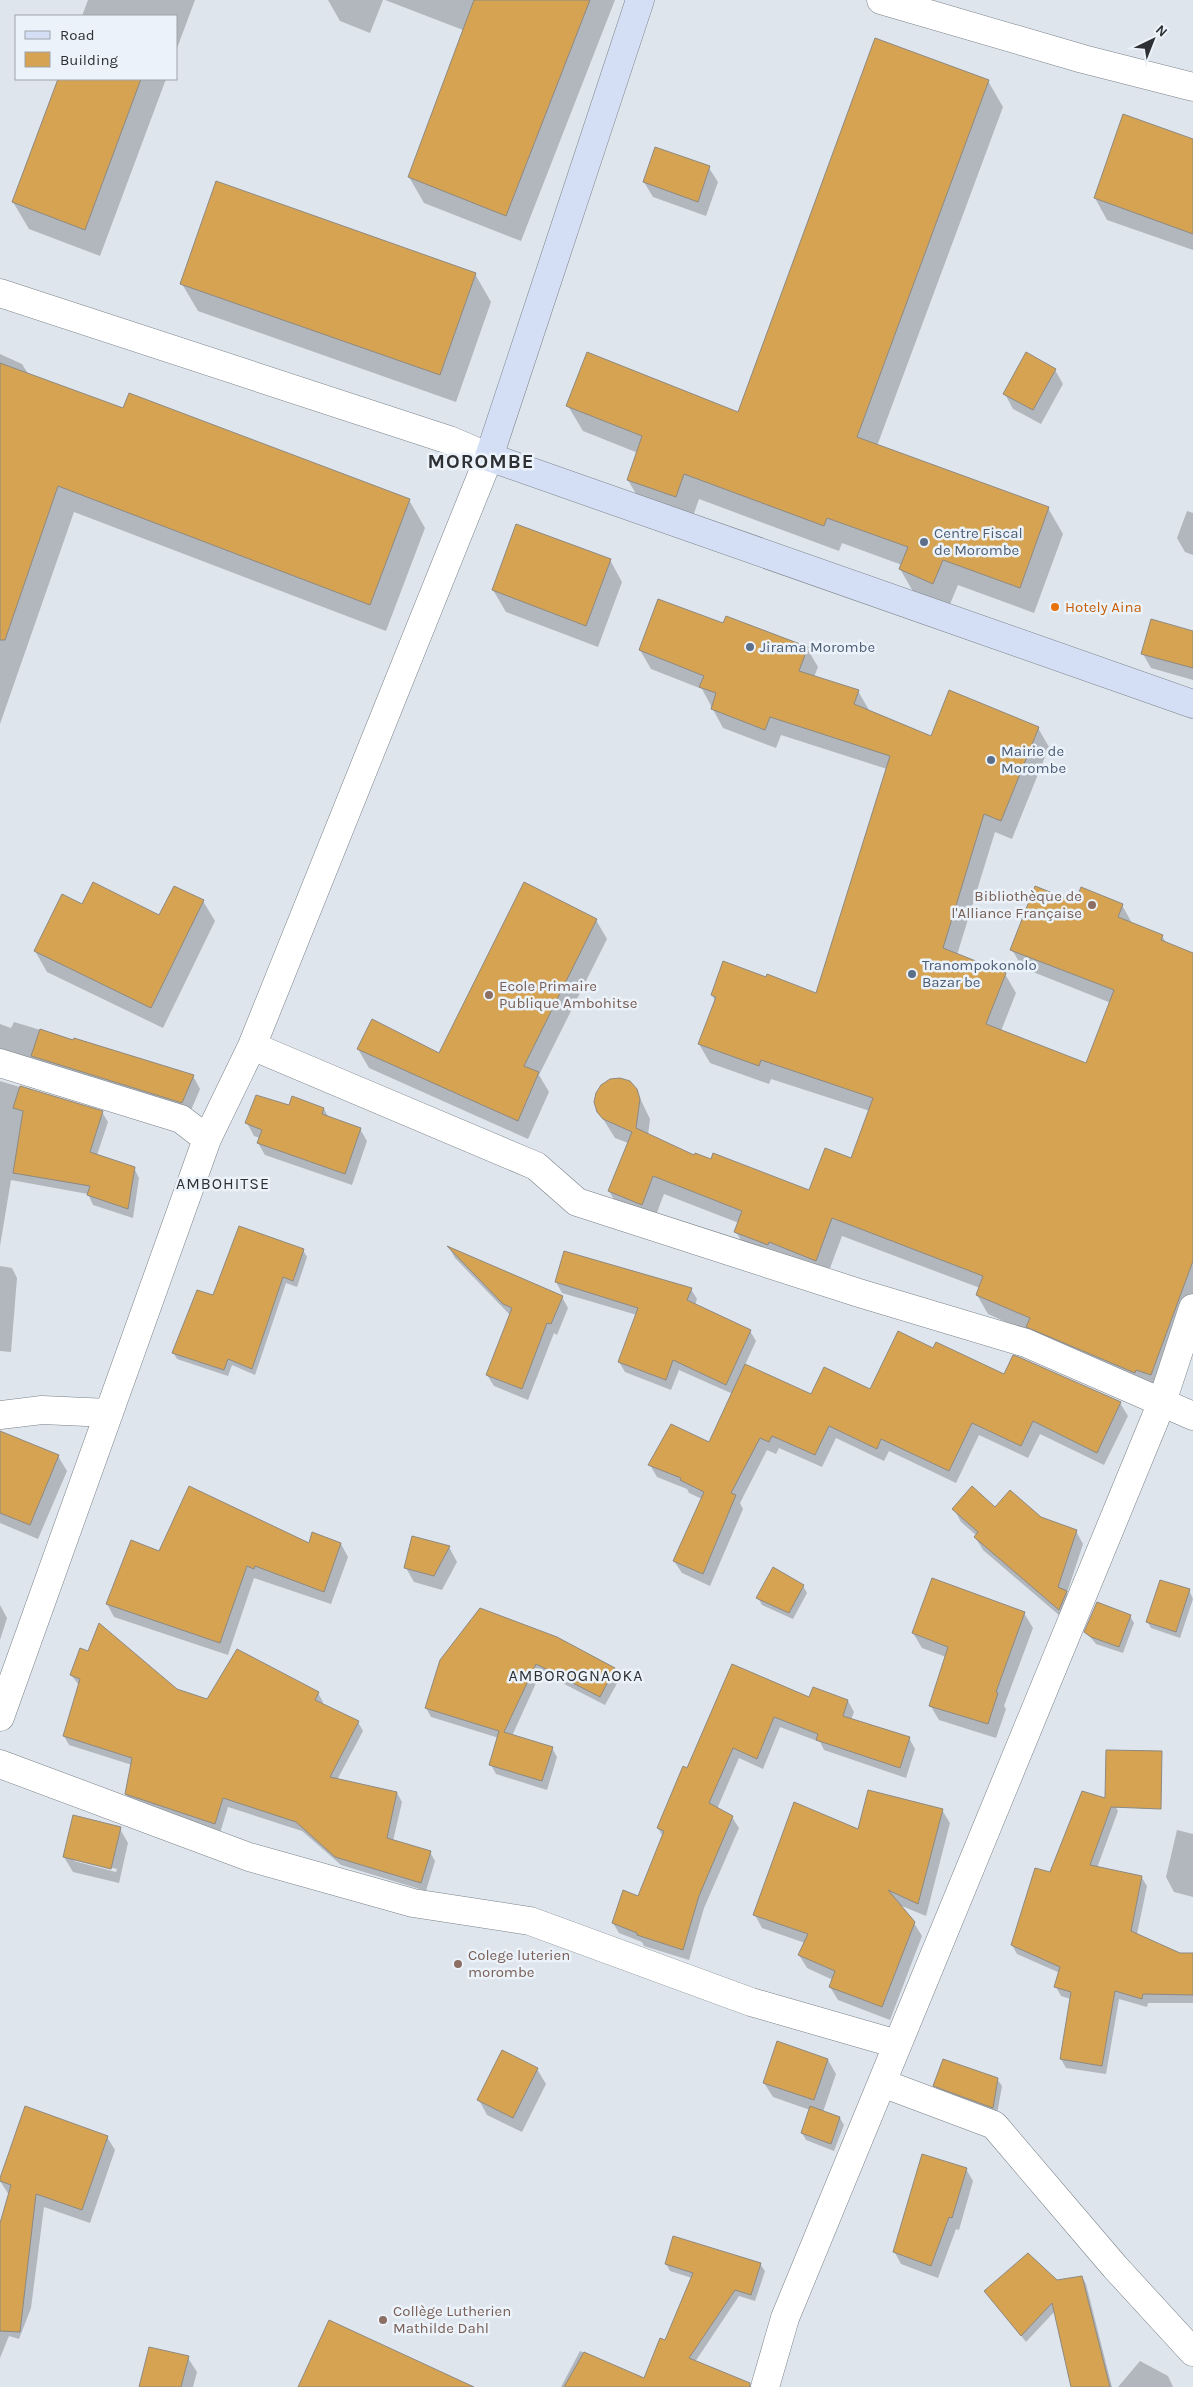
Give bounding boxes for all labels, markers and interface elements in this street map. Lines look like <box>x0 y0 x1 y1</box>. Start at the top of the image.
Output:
legend <box>15 15 178 80</box>
north arrow <box>1128 15 1178 65</box>
text: N <box>1152 21 1171 41</box>
text: Road <box>60 26 95 44</box>
text: Building <box>60 51 118 69</box>
district label: MOROMBE <box>428 450 534 473</box>
place label: Centre Fiscal de Morombe <box>934 524 1023 559</box>
marker: Centre Fiscal de Morombe <box>918 536 930 548</box>
place label: Hotely Aina <box>1065 598 1142 616</box>
marker: Hotely Aina <box>1049 601 1061 613</box>
place label: Jirama Morombe <box>760 638 875 656</box>
marker: Jirama Morombe <box>744 641 756 653</box>
place label: Mairie de Morombe <box>1001 742 1066 777</box>
marker: Mairie de Morombe <box>985 754 997 766</box>
place label: Bibliothèque de l'Alliance Française <box>951 887 1082 922</box>
marker: Bibliothèque de l'Alliance Française <box>1086 899 1098 911</box>
place label: Tranompokonolo Bazar be <box>922 956 1037 991</box>
marker: Tranompokonolo Bazar be <box>906 968 918 980</box>
place label: Ecole Primaire Publique Ambohitse <box>499 977 638 1012</box>
marker: Ecole Primaire Publique Ambohitse <box>483 989 495 1001</box>
district label: AMBOHITSE <box>176 1174 270 1193</box>
district label: AMBOROGNAOKA <box>509 1666 643 1685</box>
place label: Colege luterien morombe <box>468 1946 570 1981</box>
marker: Colege luterien morombe <box>452 1958 464 1970</box>
place label: Collège Lutherien Mathilde Dahl <box>393 2302 511 2337</box>
marker: Collège Lutherien Mathilde Dahl <box>377 2314 389 2326</box>

